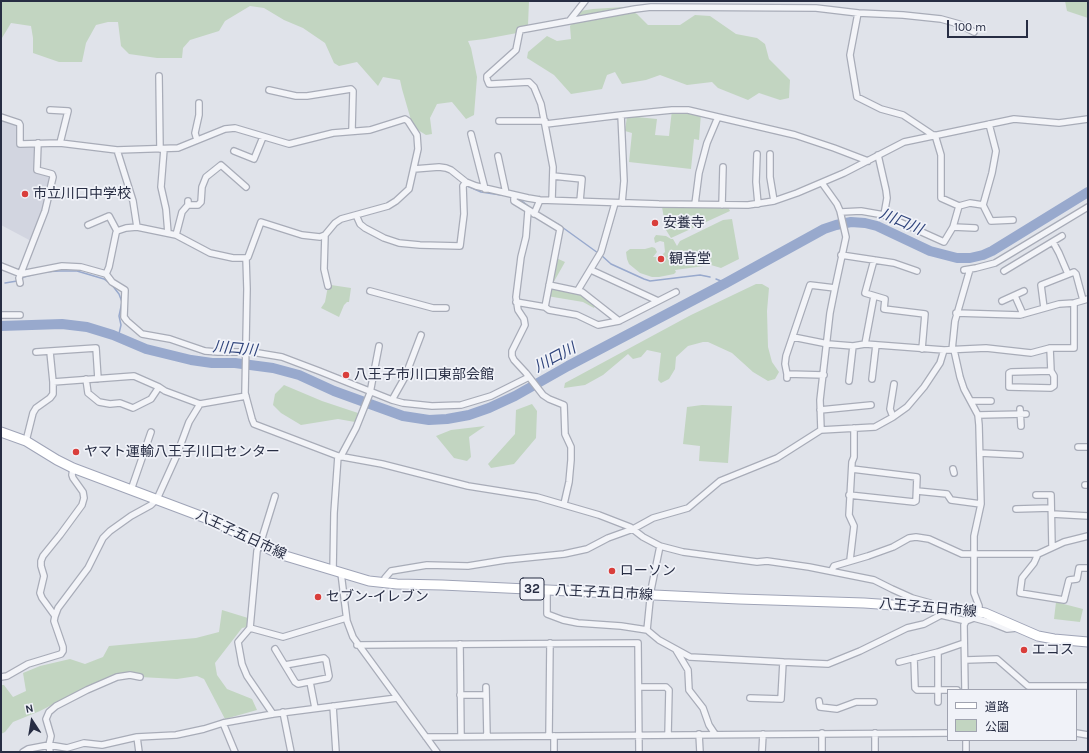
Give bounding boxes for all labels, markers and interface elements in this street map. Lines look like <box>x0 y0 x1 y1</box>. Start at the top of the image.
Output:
scale bar <box>949 12 1030 38</box>
text: 100 m <box>954 20 986 34</box>
place label: 市立川口中学校 <box>33 186 131 202</box>
marker: 市立川口中学校 <box>20 189 30 199</box>
water label: 川口川 <box>877 205 925 239</box>
place label: 安養寺 <box>663 215 705 231</box>
marker: 安養寺 <box>650 218 660 228</box>
place label: 観音堂 <box>669 251 711 267</box>
marker: 観音堂 <box>656 254 666 264</box>
water label: 川口川 <box>212 338 258 360</box>
water label: 川口川 <box>531 339 579 377</box>
place label: 八王子市川口東部会館 <box>354 367 494 383</box>
marker: 八王子市川口東部会館 <box>341 370 351 380</box>
place label: ヤマト運輸八王子川口センター <box>84 444 280 460</box>
marker: ヤマト運輸八王子川口センター <box>71 447 81 457</box>
street label: 八王子五日市線 <box>193 507 289 563</box>
place label: ローソン <box>620 563 676 579</box>
marker: ローソン <box>607 566 617 576</box>
road number: 32 <box>520 578 544 600</box>
street label: 八王子五日市線 <box>555 582 653 604</box>
place label: セブン-イレブン <box>326 589 429 605</box>
marker: セブン-イレブン <box>313 592 323 602</box>
street label: 八王子五日市線 <box>878 595 978 621</box>
place label: エコス <box>1032 642 1074 658</box>
marker: エコス <box>1019 645 1029 655</box>
legend <box>947 689 1077 741</box>
text: 道路 <box>985 700 1009 714</box>
north arrow <box>12 701 52 741</box>
text: N <box>24 702 35 716</box>
text: 公園 <box>985 720 1009 734</box>

